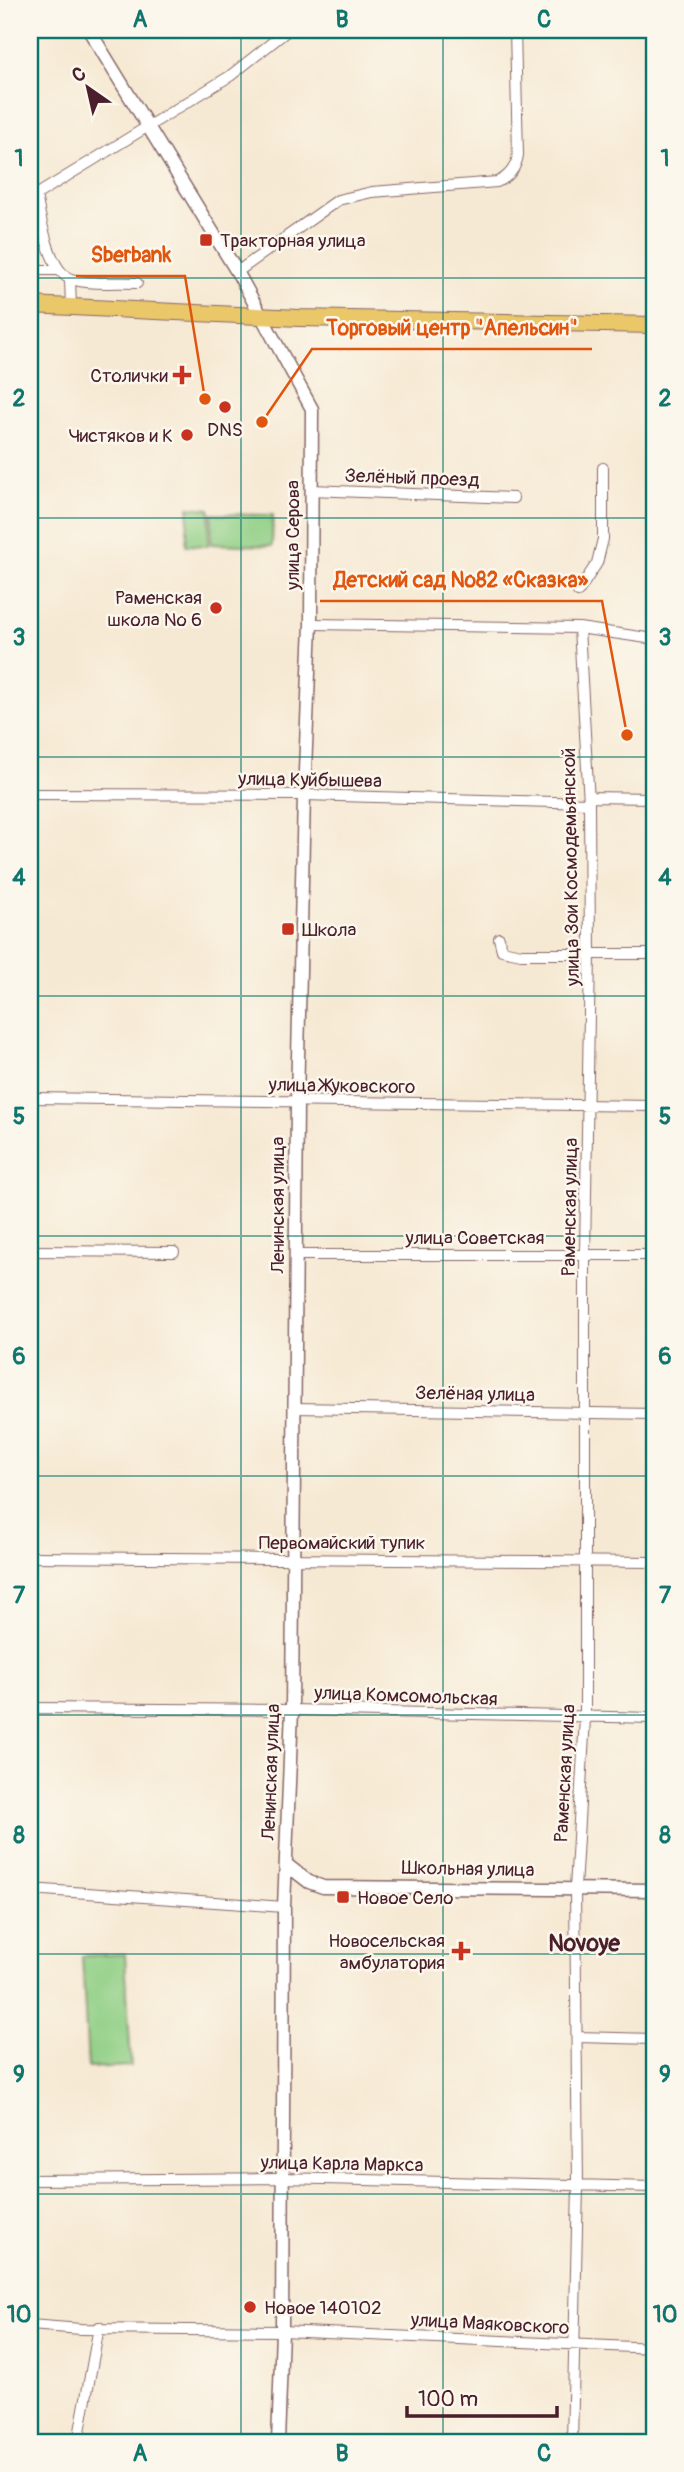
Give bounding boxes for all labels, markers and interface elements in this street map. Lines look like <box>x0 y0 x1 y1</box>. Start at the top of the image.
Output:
text: A <box>133 5 148 34</box>
text: B <box>335 5 349 34</box>
text: C <box>537 5 551 34</box>
north arrow <box>52 52 122 122</box>
text: С <box>67 61 91 88</box>
text: 1 <box>15 144 24 173</box>
text: 1 <box>661 144 670 173</box>
place label: Тракторная улица <box>220 229 366 253</box>
marker: Тракторная улица <box>198 232 214 248</box>
callout: Sberbank <box>76 234 185 276</box>
text: Sberbank <box>91 242 171 269</box>
callout: Торговый центр "Апельсин" <box>312 307 592 349</box>
text: Торговый центр "Апельсин" <box>325 315 578 342</box>
place label: Столички <box>90 364 169 388</box>
marker: Столички <box>174 367 190 383</box>
text: 2 <box>13 384 26 413</box>
text: 2 <box>659 384 672 413</box>
marker: DNS <box>217 399 233 415</box>
place label: DNS <box>207 418 243 442</box>
place label: Чистяков и К <box>68 424 173 448</box>
marker: Чистяков и К <box>179 427 195 443</box>
street label: Зелёный проезд <box>344 464 480 492</box>
street label: улица Серова <box>281 480 305 591</box>
callout: Детский сад №82 «Сказка» <box>320 559 602 601</box>
text: Детский сад №82 «Сказка» <box>332 567 589 594</box>
place label: Раменская школа № 6 <box>107 586 202 632</box>
marker: Раменская школа № 6 <box>208 600 224 616</box>
text: 3 <box>13 623 25 652</box>
text: 3 <box>659 623 671 652</box>
street label: улица Зои Космодемьянской <box>557 748 585 987</box>
street label: улица Куйбышева <box>237 767 382 793</box>
text: 4 <box>12 863 26 892</box>
text: 4 <box>658 863 672 892</box>
place label: Школа <box>302 918 357 942</box>
marker: Школа <box>280 921 296 937</box>
street label: улица Жуковского <box>267 1073 416 1099</box>
text: 5 <box>13 1102 25 1131</box>
text: 5 <box>659 1102 671 1131</box>
street label: Ленинская улица <box>266 1136 290 1274</box>
street label: Раменская улица <box>557 1138 583 1276</box>
street label: улица Советская <box>405 1226 544 1250</box>
text: 6 <box>12 1342 26 1371</box>
text: 6 <box>658 1342 672 1371</box>
street label: Зелёная улица <box>415 1381 535 1407</box>
street label: Первомайский тупик <box>259 1531 425 1555</box>
text: 7 <box>13 1581 26 1610</box>
text: 7 <box>659 1581 672 1610</box>
street label: улица Комсомольская <box>313 1681 498 1711</box>
street label: Ленинская улица <box>257 1703 285 1842</box>
street label: Раменская улица <box>549 1703 581 1843</box>
text: 8 <box>13 1821 25 1850</box>
text: 8 <box>659 1821 671 1850</box>
street label: Школьная улица <box>401 1856 535 1882</box>
place label: Новое Село <box>357 1886 454 1910</box>
marker: Новое Село <box>335 1889 351 1905</box>
place label: Новосельская амбулатория <box>328 1929 445 1975</box>
district label: Novoye <box>548 1929 620 1958</box>
marker: Новосельская амбулатория <box>451 1941 471 1961</box>
text: 9 <box>13 2060 25 2089</box>
text: 9 <box>659 2060 671 2089</box>
street label: улица Карла Маркса <box>259 2151 424 2177</box>
place label: Новое 140102 <box>264 2296 382 2320</box>
marker: Новое 140102 <box>242 2299 258 2315</box>
text: 10 <box>7 2300 31 2329</box>
text: 10 <box>653 2300 677 2329</box>
street label: улица Маяковского <box>409 2308 570 2340</box>
scale bar <box>407 2374 558 2418</box>
text: 100 m <box>418 2386 478 2413</box>
text: A <box>133 2439 148 2468</box>
text: B <box>335 2439 349 2468</box>
text: C <box>537 2439 551 2468</box>

